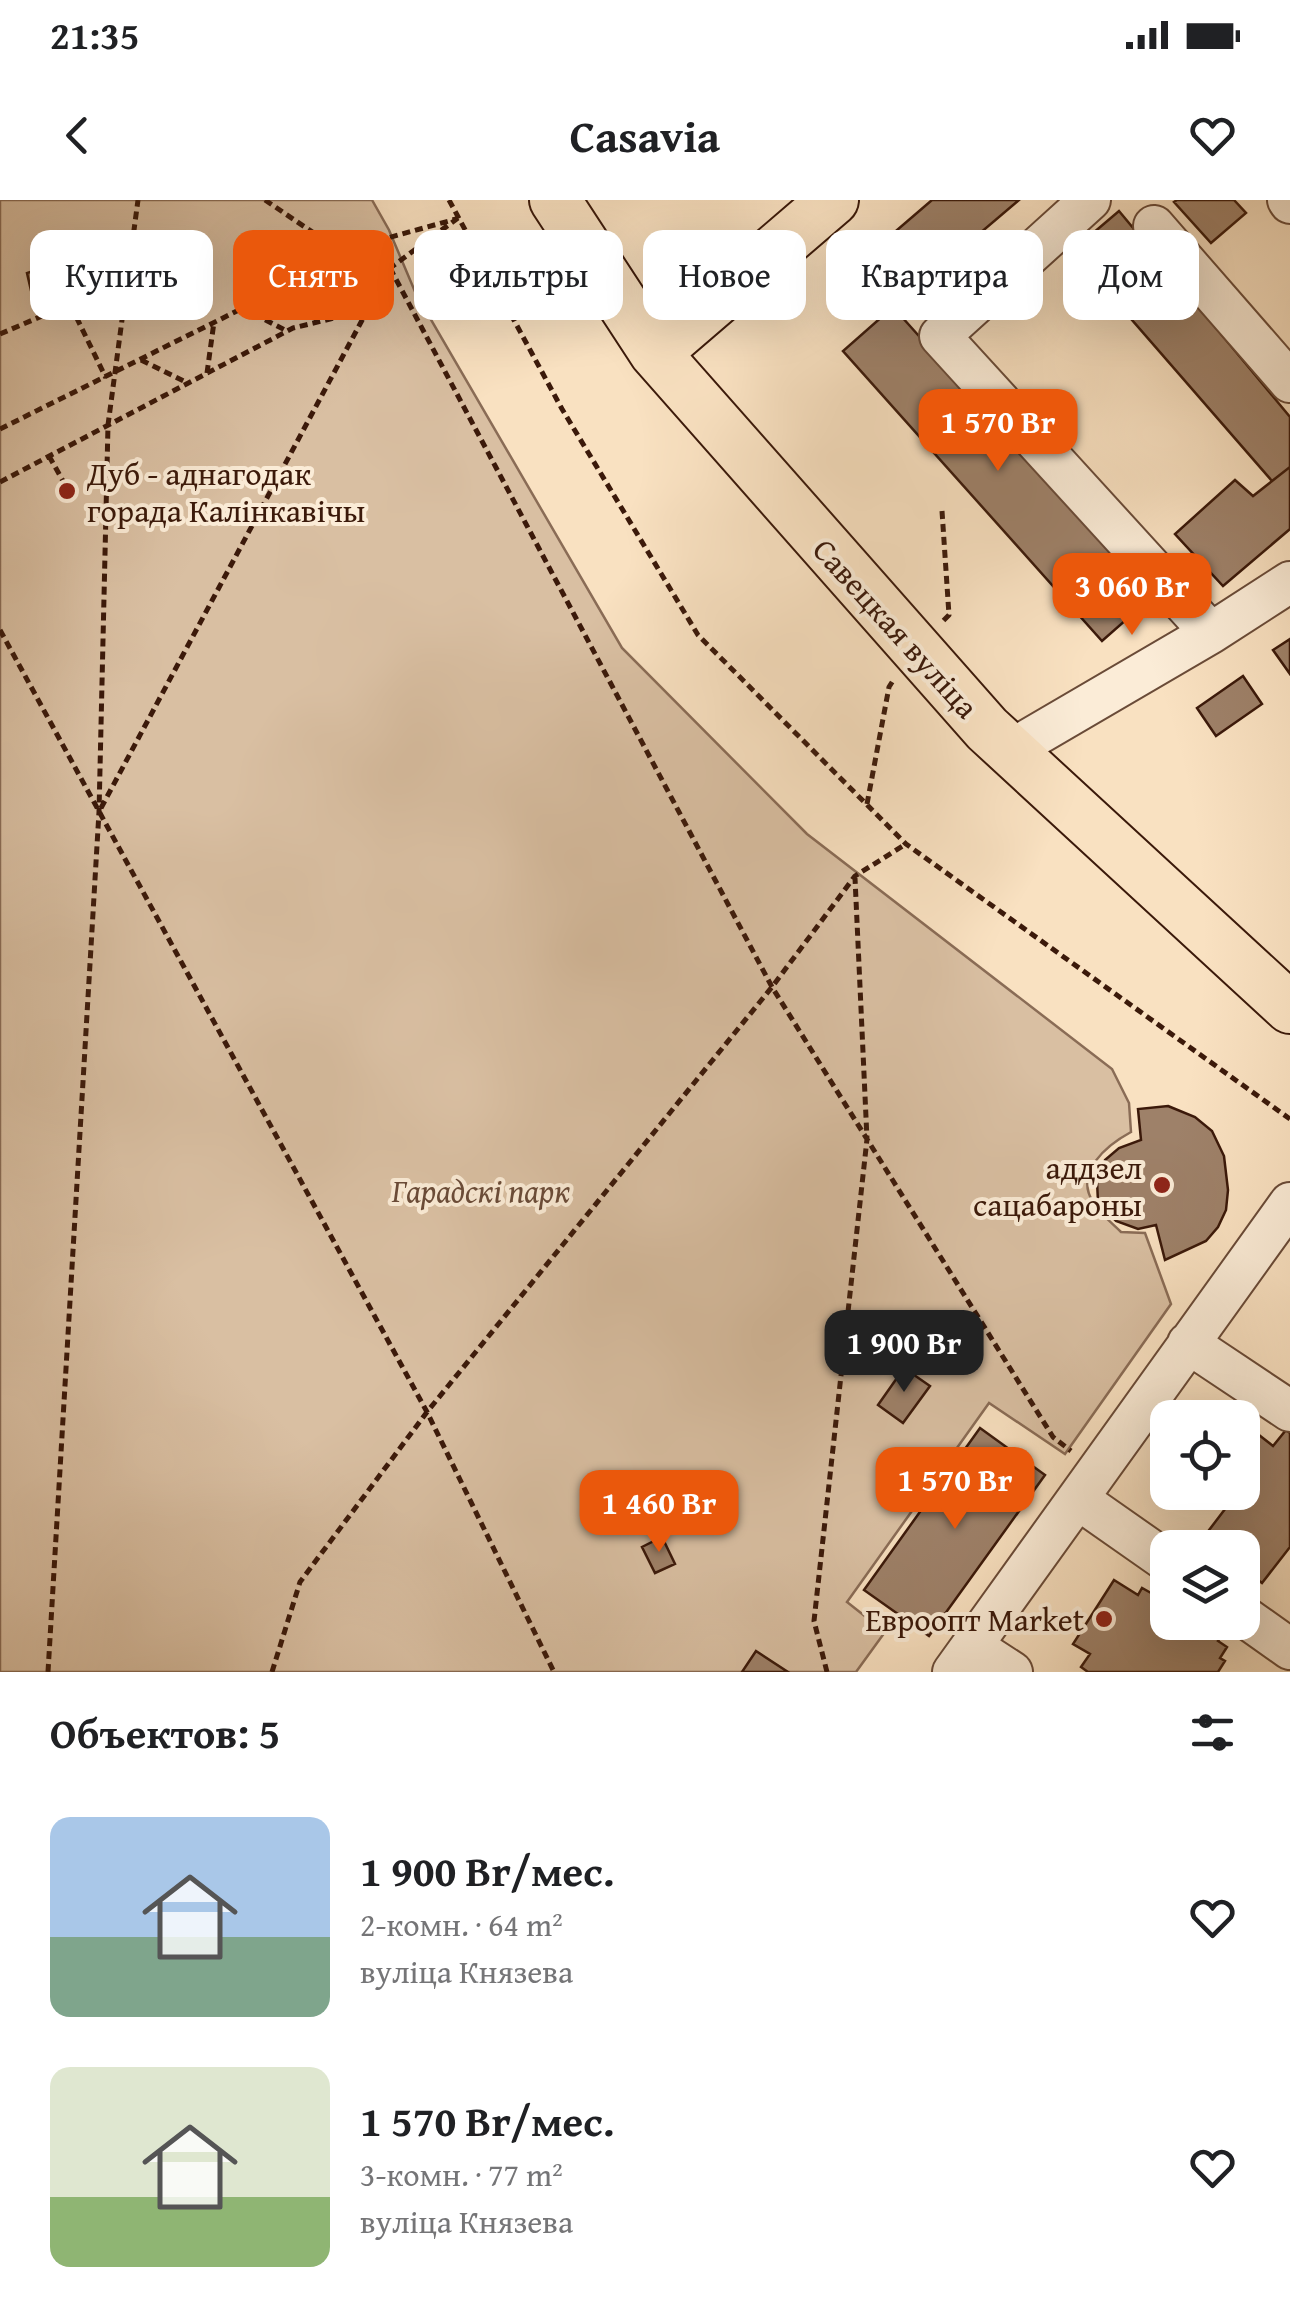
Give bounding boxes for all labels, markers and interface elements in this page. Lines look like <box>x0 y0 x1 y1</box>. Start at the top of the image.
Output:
text: 21:35 <box>50 7 140 63</box>
text: Casavia <box>570 103 720 168</box>
icon: back <box>50 108 105 163</box>
icon: heart <box>1185 108 1240 163</box>
chip: Купить <box>30 230 213 320</box>
chip: Снять <box>233 230 394 320</box>
chip: Фильтры <box>414 230 623 320</box>
chip: Новое <box>643 230 806 320</box>
chip: Квартира <box>826 230 1043 320</box>
chip: Дом <box>1063 230 1199 320</box>
pin: 1 570 Br <box>895 389 1101 474</box>
text: 1 570 Br <box>941 398 1055 445</box>
place label: Дуб - аднагодак горада Калінкавічы <box>86 450 365 534</box>
marker: Дуб - аднагодак горада Калінкавічы <box>56 480 78 502</box>
street label: Савецкая вуліца <box>802 527 990 729</box>
pin: 3 060 Br <box>1029 553 1235 638</box>
text: 3 060 Br <box>1075 562 1189 609</box>
place label: аддзел сацабароны <box>973 1144 1142 1228</box>
park label: Гарадскі парк <box>391 1167 570 1214</box>
marker: аддзел сацабароны <box>1151 1174 1173 1196</box>
pin: 1 900 Br <box>801 1310 1007 1395</box>
text: 1 900 Br <box>847 1319 961 1366</box>
map controls <box>1150 1400 1260 1640</box>
button: locate <box>1150 1400 1260 1510</box>
pin: 1 570 Br <box>852 1447 1058 1532</box>
text: 1 570 Br <box>898 1456 1012 1503</box>
pin: 1 460 Br <box>556 1470 762 1555</box>
text: 1 460 Br <box>602 1479 716 1526</box>
button: layers <box>1150 1530 1260 1640</box>
place label: Евроопт Market <box>865 1596 1084 1643</box>
marker: Евроопт Market <box>1093 1608 1115 1630</box>
text: Объектов: 5 <box>50 1702 280 1763</box>
icon: filters <box>1185 1705 1240 1760</box>
text: 1 900 Br/мес. <box>360 1840 614 1901</box>
icon: home <box>130 1857 250 1977</box>
icon: heart <box>1185 1890 1240 1945</box>
text: 2-комн. · 64 m² <box>360 1901 563 1948</box>
text: вуліца Князева <box>360 1948 573 1995</box>
text: 1 570 Br/мес. <box>360 2090 614 2151</box>
icon: home <box>130 2107 250 2227</box>
icon: heart <box>1185 2140 1240 2195</box>
text: 3-комн. · 77 m² <box>360 2151 563 2198</box>
text: вуліца Князева <box>360 2198 573 2245</box>

